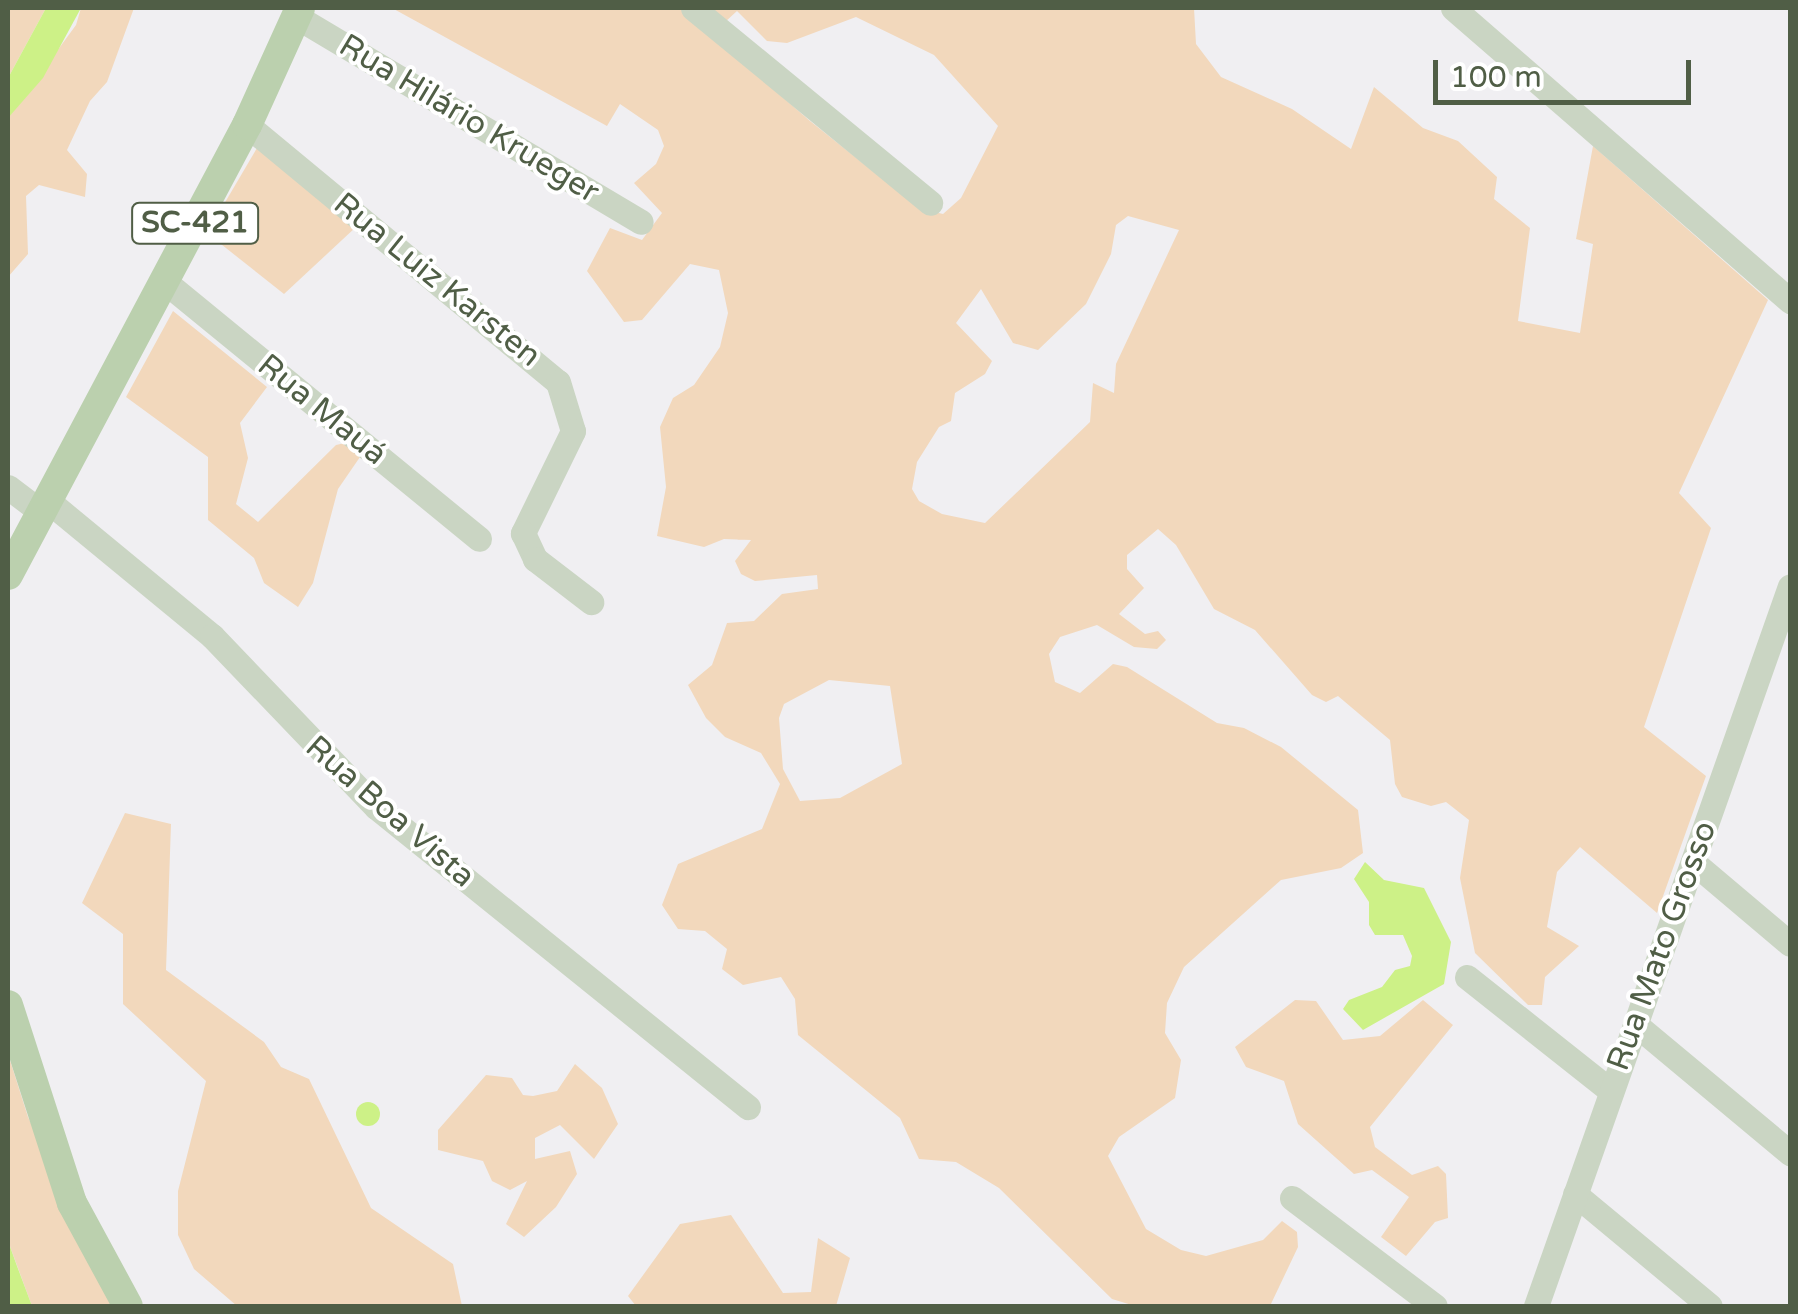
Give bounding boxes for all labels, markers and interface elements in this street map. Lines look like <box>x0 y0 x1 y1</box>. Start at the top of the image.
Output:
street label: Rua Hilário Krueger <box>332 26 606 212</box>
scale bar <box>1438 40 1696 102</box>
text: 100 m <box>1450 59 1542 96</box>
street label: Rua Luiz Karsten <box>326 185 548 375</box>
road number: SC-421 <box>130 198 260 248</box>
street label: Rua Mauá <box>250 346 394 474</box>
street label: Rua Boa Vista <box>298 728 482 896</box>
street label: Rua Mato Grosso <box>1599 816 1725 1076</box>

